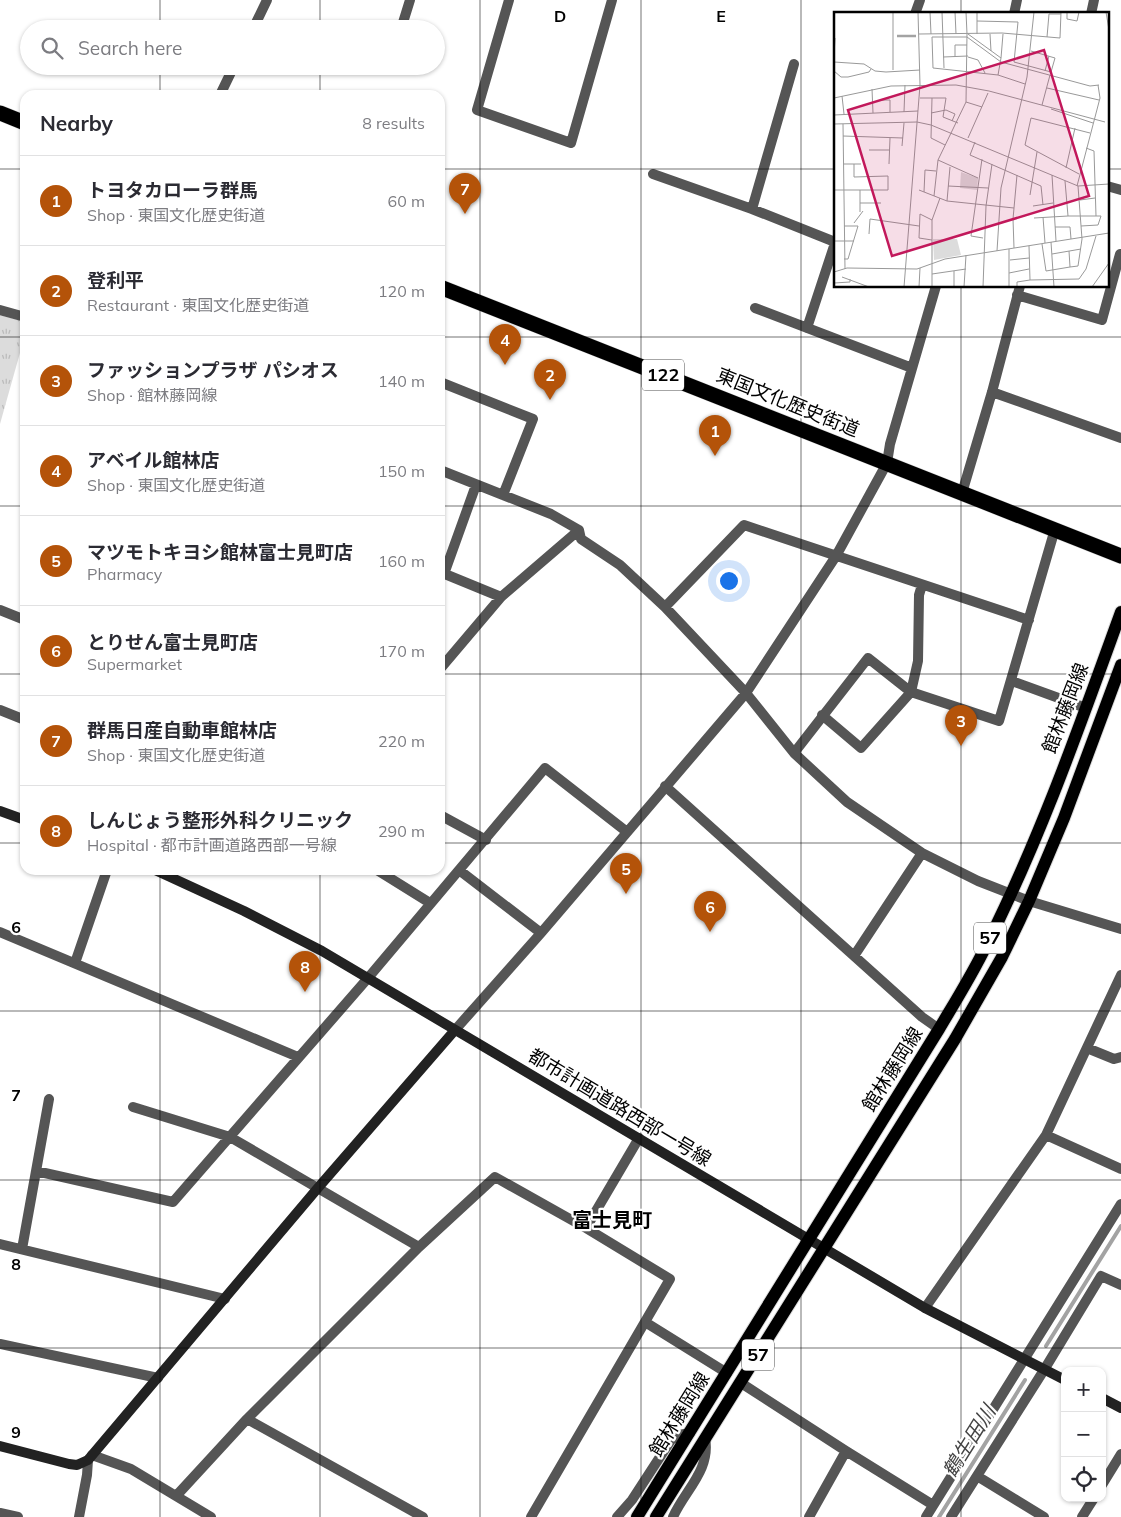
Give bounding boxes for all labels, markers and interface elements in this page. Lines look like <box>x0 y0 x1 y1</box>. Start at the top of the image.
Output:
text: D <box>554 6 566 26</box>
text: E <box>716 6 726 26</box>
inset map <box>834 12 1108 288</box>
search box <box>20 20 445 75</box>
icon: search <box>38 34 66 62</box>
text: Search here <box>78 36 182 60</box>
text: Nearby <box>40 110 113 136</box>
text: 8 results <box>362 113 425 133</box>
pin: 7 <box>449 173 481 214</box>
text: トヨタカローラ群馬 <box>87 178 258 202</box>
text: 1 <box>51 191 61 211</box>
text: 60 m <box>388 191 425 211</box>
text: Shop · 東国文化歴史街道 <box>87 205 265 225</box>
text: 登利平 <box>87 268 144 292</box>
text: 2 <box>51 281 61 301</box>
text: 120 m <box>378 281 425 301</box>
text: Restaurant · 東国文化歴史街道 <box>87 295 309 315</box>
pin: 4 <box>489 324 521 365</box>
text: ファッションプラザ パシオス <box>87 358 339 382</box>
pin: 2 <box>534 359 566 400</box>
road number: 122 <box>642 360 684 390</box>
street label: 東国文化歴史街道 <box>713 362 863 442</box>
text: 3 <box>51 371 61 391</box>
text: 140 m <box>378 371 425 391</box>
text: Shop · 館林藤岡線 <box>87 385 217 405</box>
pin: 1 <box>699 415 731 456</box>
text: アベイル館林店 <box>87 448 220 472</box>
text: 4 <box>51 461 61 481</box>
text: 150 m <box>378 461 425 481</box>
text: Shop · 東国文化歴史街道 <box>87 475 265 495</box>
text: マツモトキヨシ館林富士見町店 <box>87 540 353 564</box>
text: 5 <box>51 551 61 571</box>
text: 160 m <box>378 551 425 571</box>
text: Pharmacy <box>87 564 162 584</box>
your location <box>716 568 742 594</box>
text: とりせん富士見町店 <box>87 630 258 654</box>
text: 6 <box>51 641 61 661</box>
text: 170 m <box>378 641 425 661</box>
text: Supermarket <box>87 654 182 674</box>
street label: 館林藤岡線 <box>1037 659 1093 757</box>
pin: 3 <box>945 705 977 746</box>
text: 群馬日産自動車館林店 <box>87 718 277 742</box>
text: 7 <box>51 731 61 751</box>
text: 220 m <box>378 731 425 751</box>
text: Shop · 東国文化歴史街道 <box>87 745 265 765</box>
text: しんじょう整形外科クリニック <box>87 808 353 832</box>
text: 8 <box>51 821 61 841</box>
text: 290 m <box>378 821 425 841</box>
text: Hospital · 都市計画道路西部一号線 <box>87 835 337 855</box>
pin: 5 <box>610 853 642 894</box>
pin: 6 <box>694 891 726 932</box>
text: 6 <box>11 917 21 937</box>
road number: 57 <box>974 922 1006 954</box>
pin: 8 <box>289 951 321 992</box>
street label: 館林藤岡線 <box>857 1022 927 1116</box>
street label: 都市計画道路西部一号線 <box>524 1043 716 1171</box>
text: 7 <box>11 1085 21 1105</box>
district label: 富士見町 <box>572 1207 652 1232</box>
text: 8 <box>11 1254 21 1274</box>
road number: 57 <box>742 1340 774 1370</box>
street label: 館林藤岡線 <box>644 1367 714 1461</box>
map controls <box>1061 1367 1106 1502</box>
button: + <box>1061 1367 1106 1412</box>
water label: 鶴生田川 <box>937 1398 1001 1481</box>
button: − <box>1061 1412 1106 1457</box>
text: 9 <box>11 1422 21 1442</box>
button: locate <box>1061 1457 1106 1502</box>

